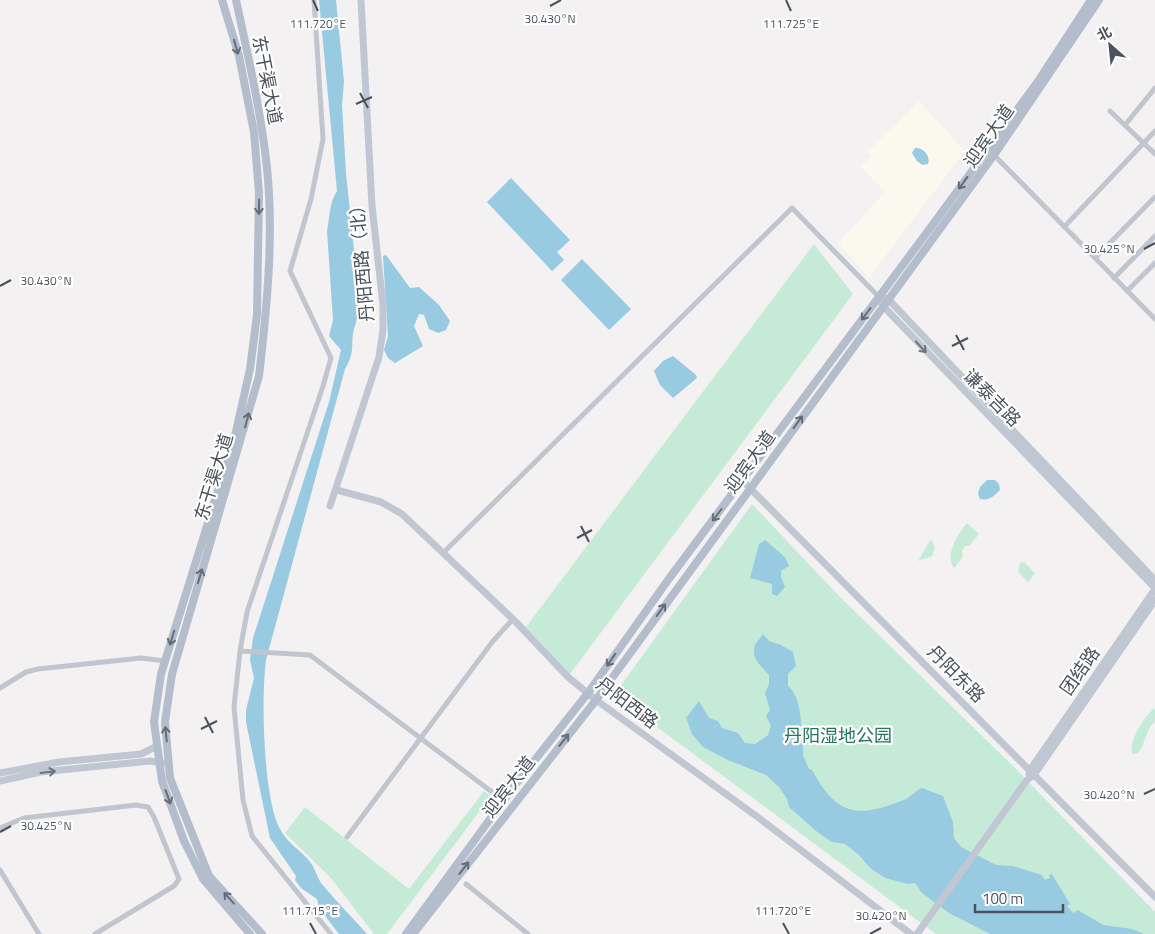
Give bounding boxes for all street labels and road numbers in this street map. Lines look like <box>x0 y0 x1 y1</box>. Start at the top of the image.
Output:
street label: 东干渠大道 <box>246 33 289 127</box>
street label: 迎宾大道 <box>957 98 1020 173</box>
street label: 丹阳西路（北） <box>343 195 380 323</box>
street label: 谦泰吉路 <box>957 363 1027 433</box>
street label: 迎宾大道 <box>718 425 782 499</box>
street label: 东干渠大道 <box>187 430 240 524</box>
street label: 丹阳东路 <box>921 639 991 709</box>
street label: 团结路 <box>1053 641 1106 701</box>
street label: 丹阳西路 <box>590 670 664 735</box>
street label: 迎宾大道 <box>476 750 541 823</box>

